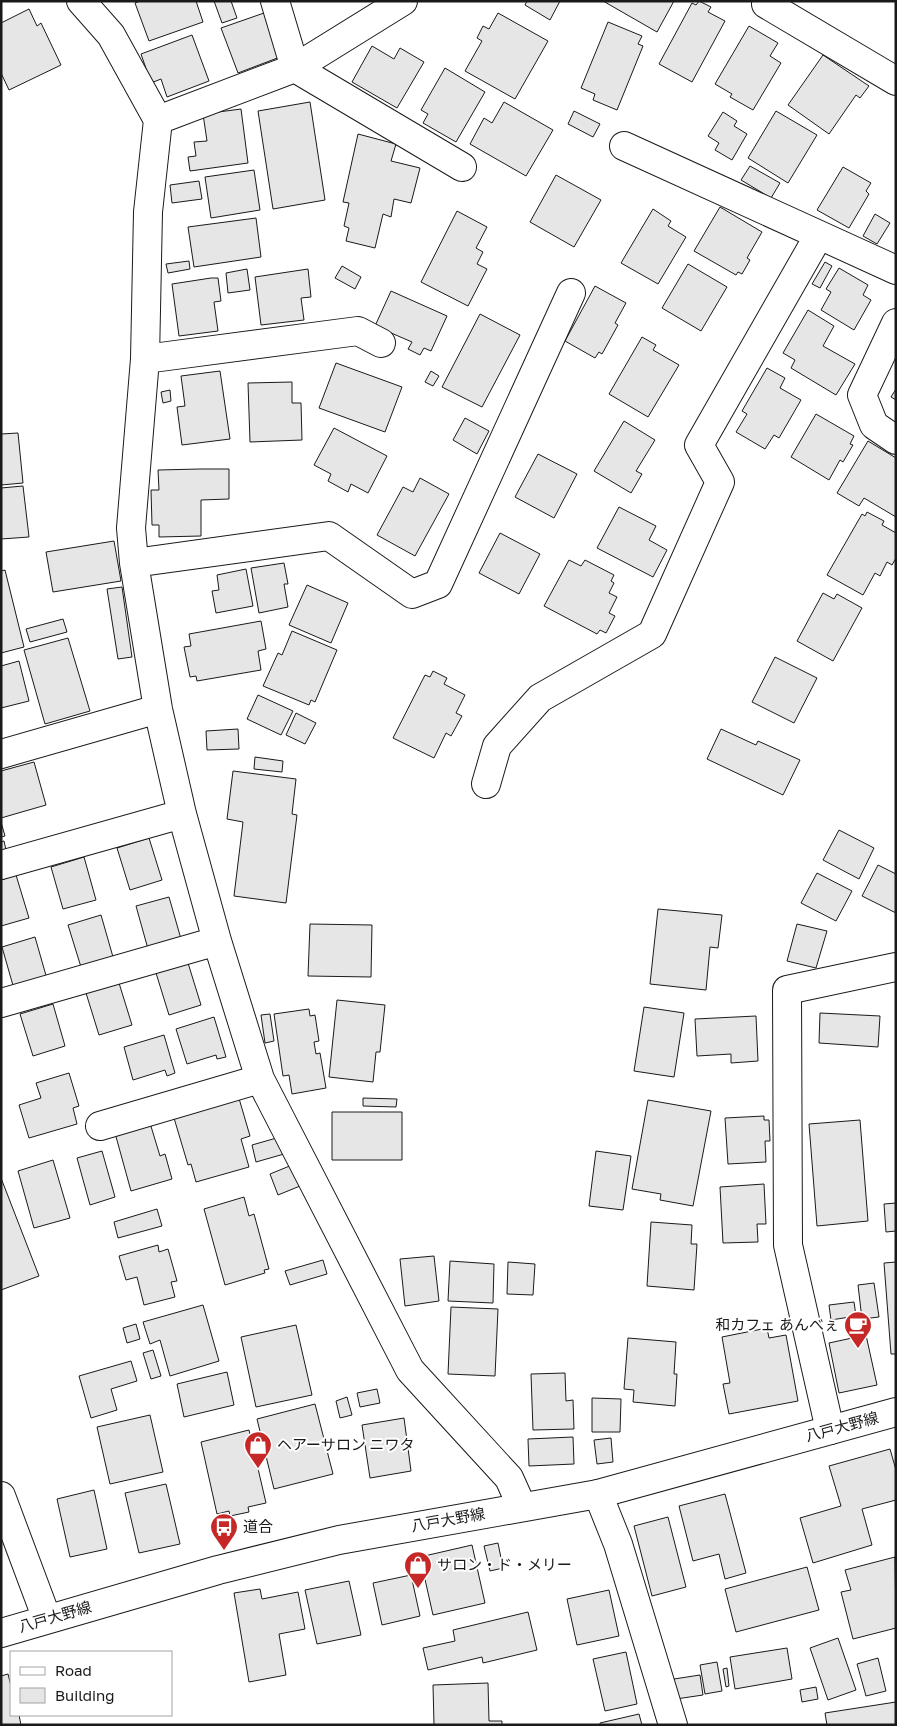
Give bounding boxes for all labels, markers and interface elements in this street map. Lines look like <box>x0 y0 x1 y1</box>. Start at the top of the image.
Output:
cafe icon: 和カフェ あんべぇ <box>843 1310 873 1349</box>
place label: 和カフェ あんべぇ <box>715 1315 839 1333</box>
street label: 八戸大野線 <box>803 1408 880 1444</box>
shop icon: ヘアーサロン ニワタ <box>243 1430 273 1469</box>
place label: ヘアーサロン ニワタ <box>277 1435 415 1453</box>
street label: 八戸大野線 <box>409 1504 486 1534</box>
bus stop icon: 道合 <box>209 1512 239 1551</box>
place label: 道合 <box>243 1517 273 1535</box>
shop icon: サロン・ド・メリー <box>403 1550 433 1589</box>
place label: サロン・ド・メリー <box>437 1555 572 1573</box>
street label: 八戸大野線 <box>16 1597 93 1635</box>
legend <box>10 1651 172 1716</box>
text: Road <box>55 1661 92 1679</box>
text: Building <box>55 1686 115 1704</box>

